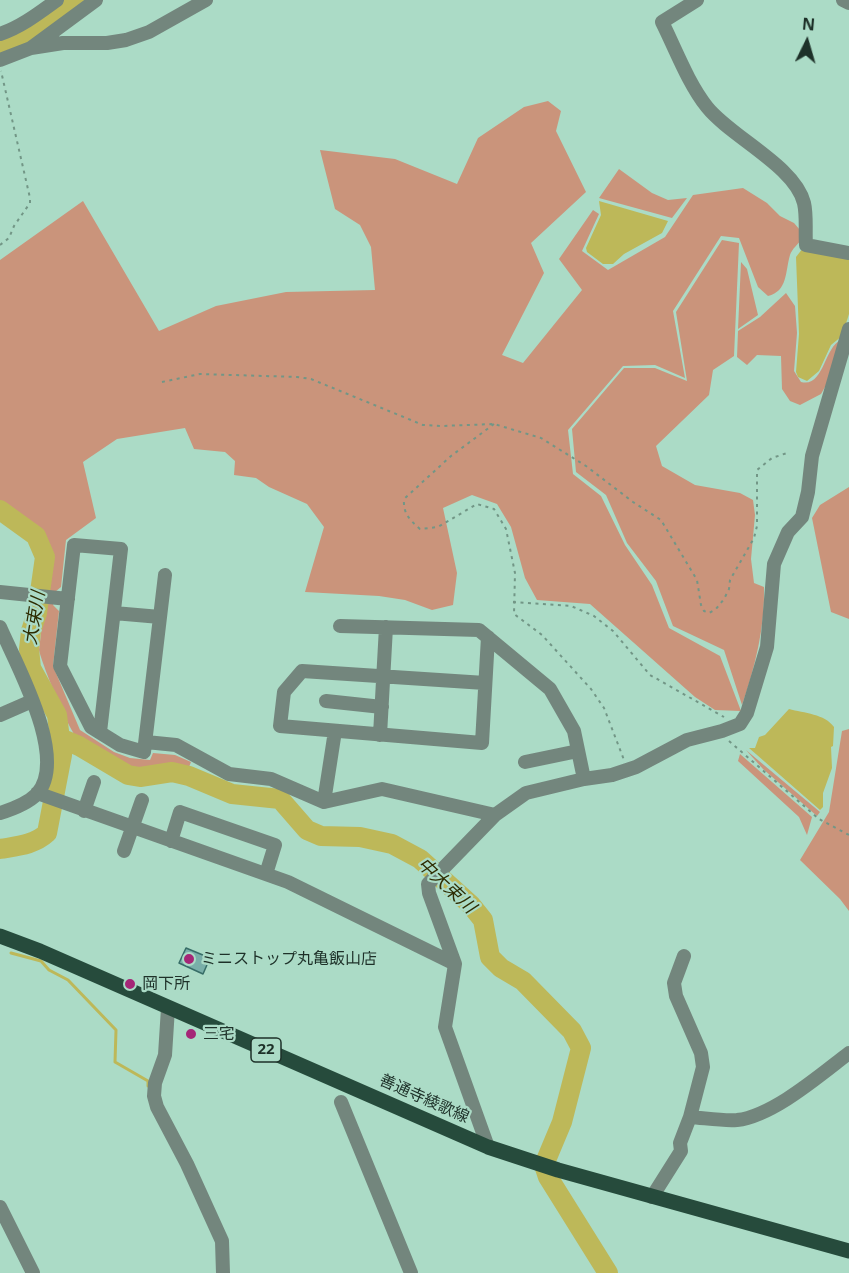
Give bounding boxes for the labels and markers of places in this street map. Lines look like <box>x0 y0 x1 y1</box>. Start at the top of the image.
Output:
place label: ミニストップ丸亀飯山店 <box>201 949 377 969</box>
marker: ミニストップ丸亀飯山店 <box>182 952 196 966</box>
place label: 岡下所 <box>142 974 190 994</box>
marker: 岡下所 <box>123 977 137 991</box>
place label: 三宅 <box>203 1024 235 1044</box>
marker: 三宅 <box>184 1027 198 1041</box>

